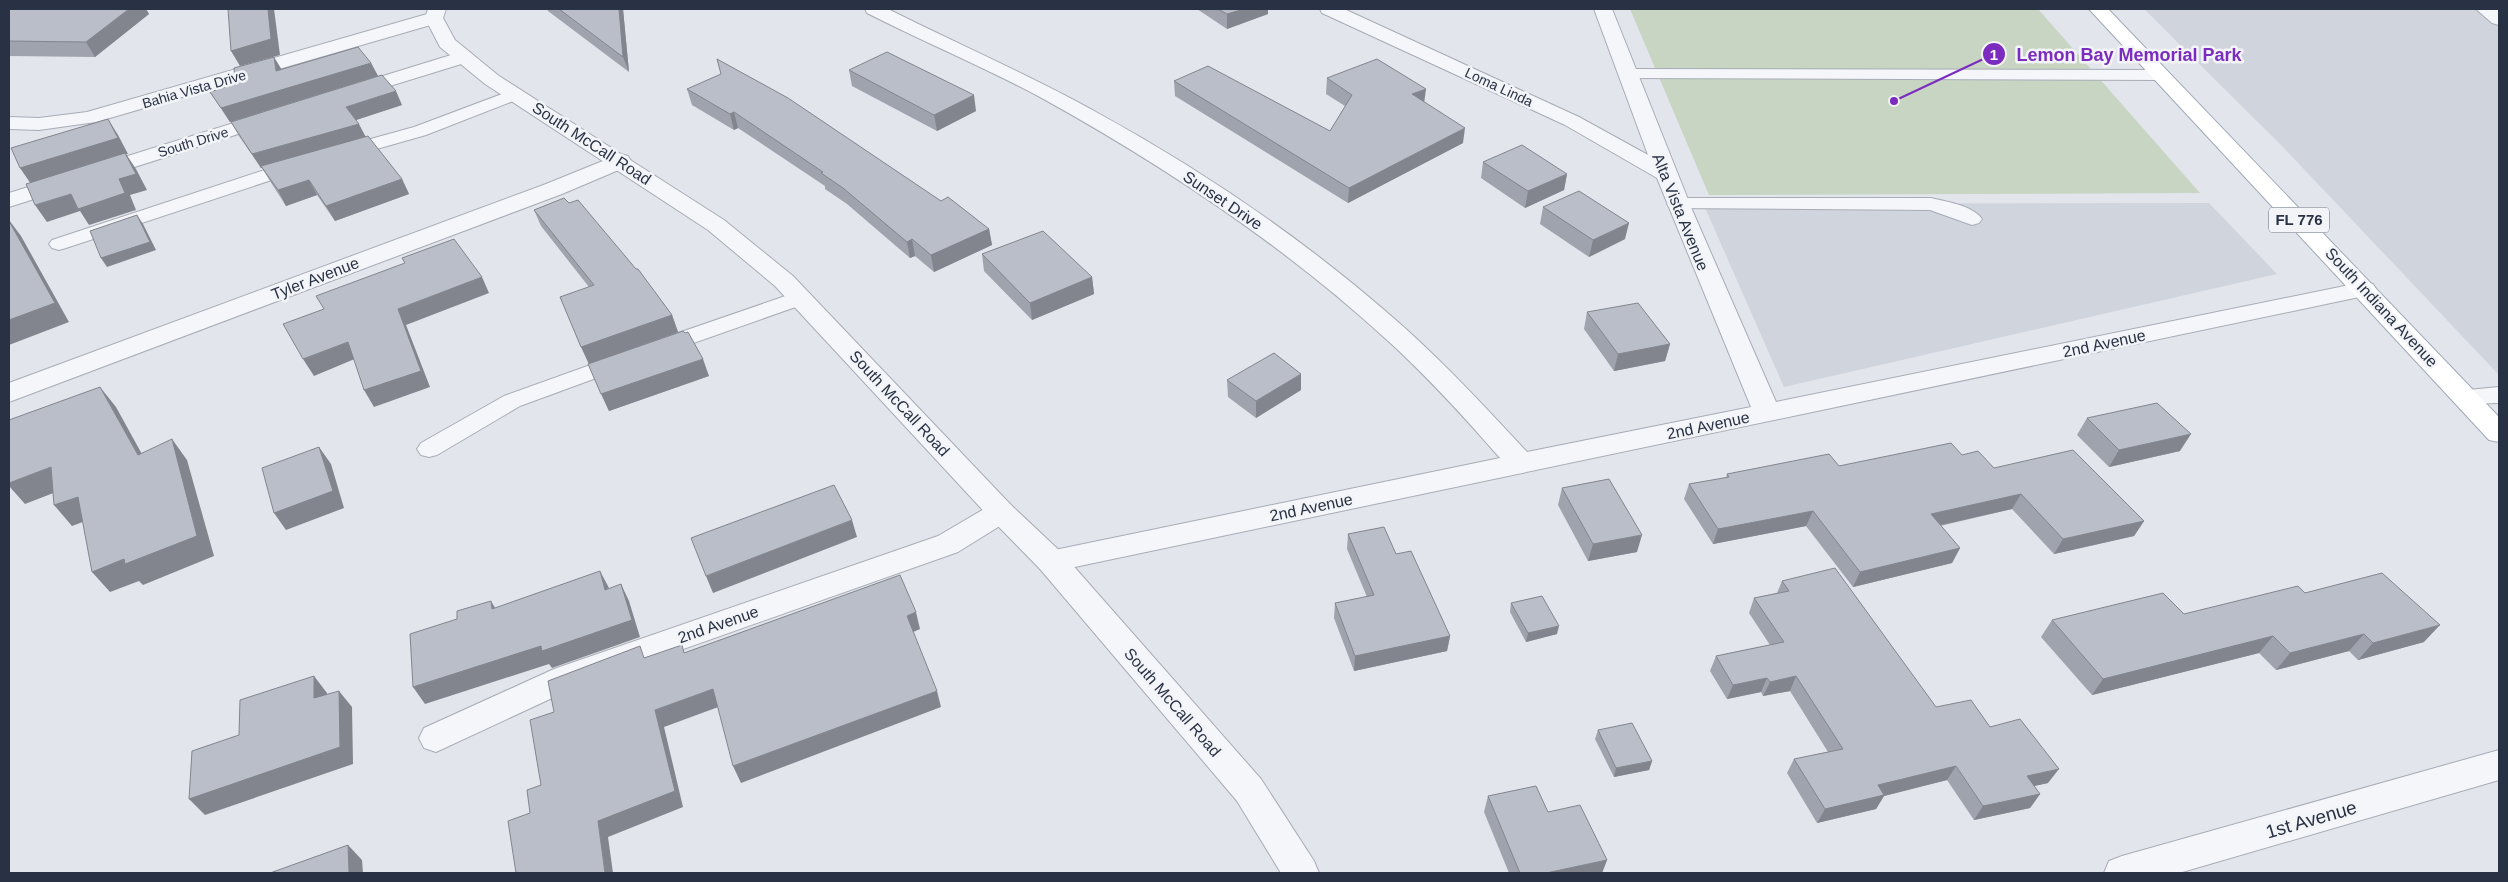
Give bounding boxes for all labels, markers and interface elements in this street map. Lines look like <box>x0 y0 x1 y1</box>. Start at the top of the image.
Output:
callout: Lemon Bay Memorial Park <box>1982 38 2252 71</box>
text: Lemon Bay Memorial Park <box>2016 45 2243 65</box>
text: 1 <box>1990 46 1998 63</box>
street label: Loma Linda <box>1462 64 1536 110</box>
street label: Bahia Vista Drive <box>140 66 248 111</box>
street label: South McCall Road <box>529 99 654 188</box>
street label: South Drive <box>156 124 231 160</box>
street label: Alta Vista Avenue <box>1649 151 1712 273</box>
street label: Sunset Drive <box>1180 168 1266 233</box>
road number: FL 776 <box>2269 208 2329 232</box>
street label: South Indiana Avenue <box>2322 244 2441 370</box>
street label: Tyler Avenue <box>269 254 361 303</box>
street label: 2nd Avenue <box>2061 326 2147 361</box>
street label: South McCall Road <box>846 347 953 460</box>
street label: 2nd Avenue <box>1665 408 1751 443</box>
street label: 2nd Avenue <box>1268 490 1354 525</box>
street label: 2nd Avenue <box>676 603 761 646</box>
street label: South McCall Road <box>1121 645 1224 760</box>
street label: 1st Avenue <box>2263 796 2359 842</box>

